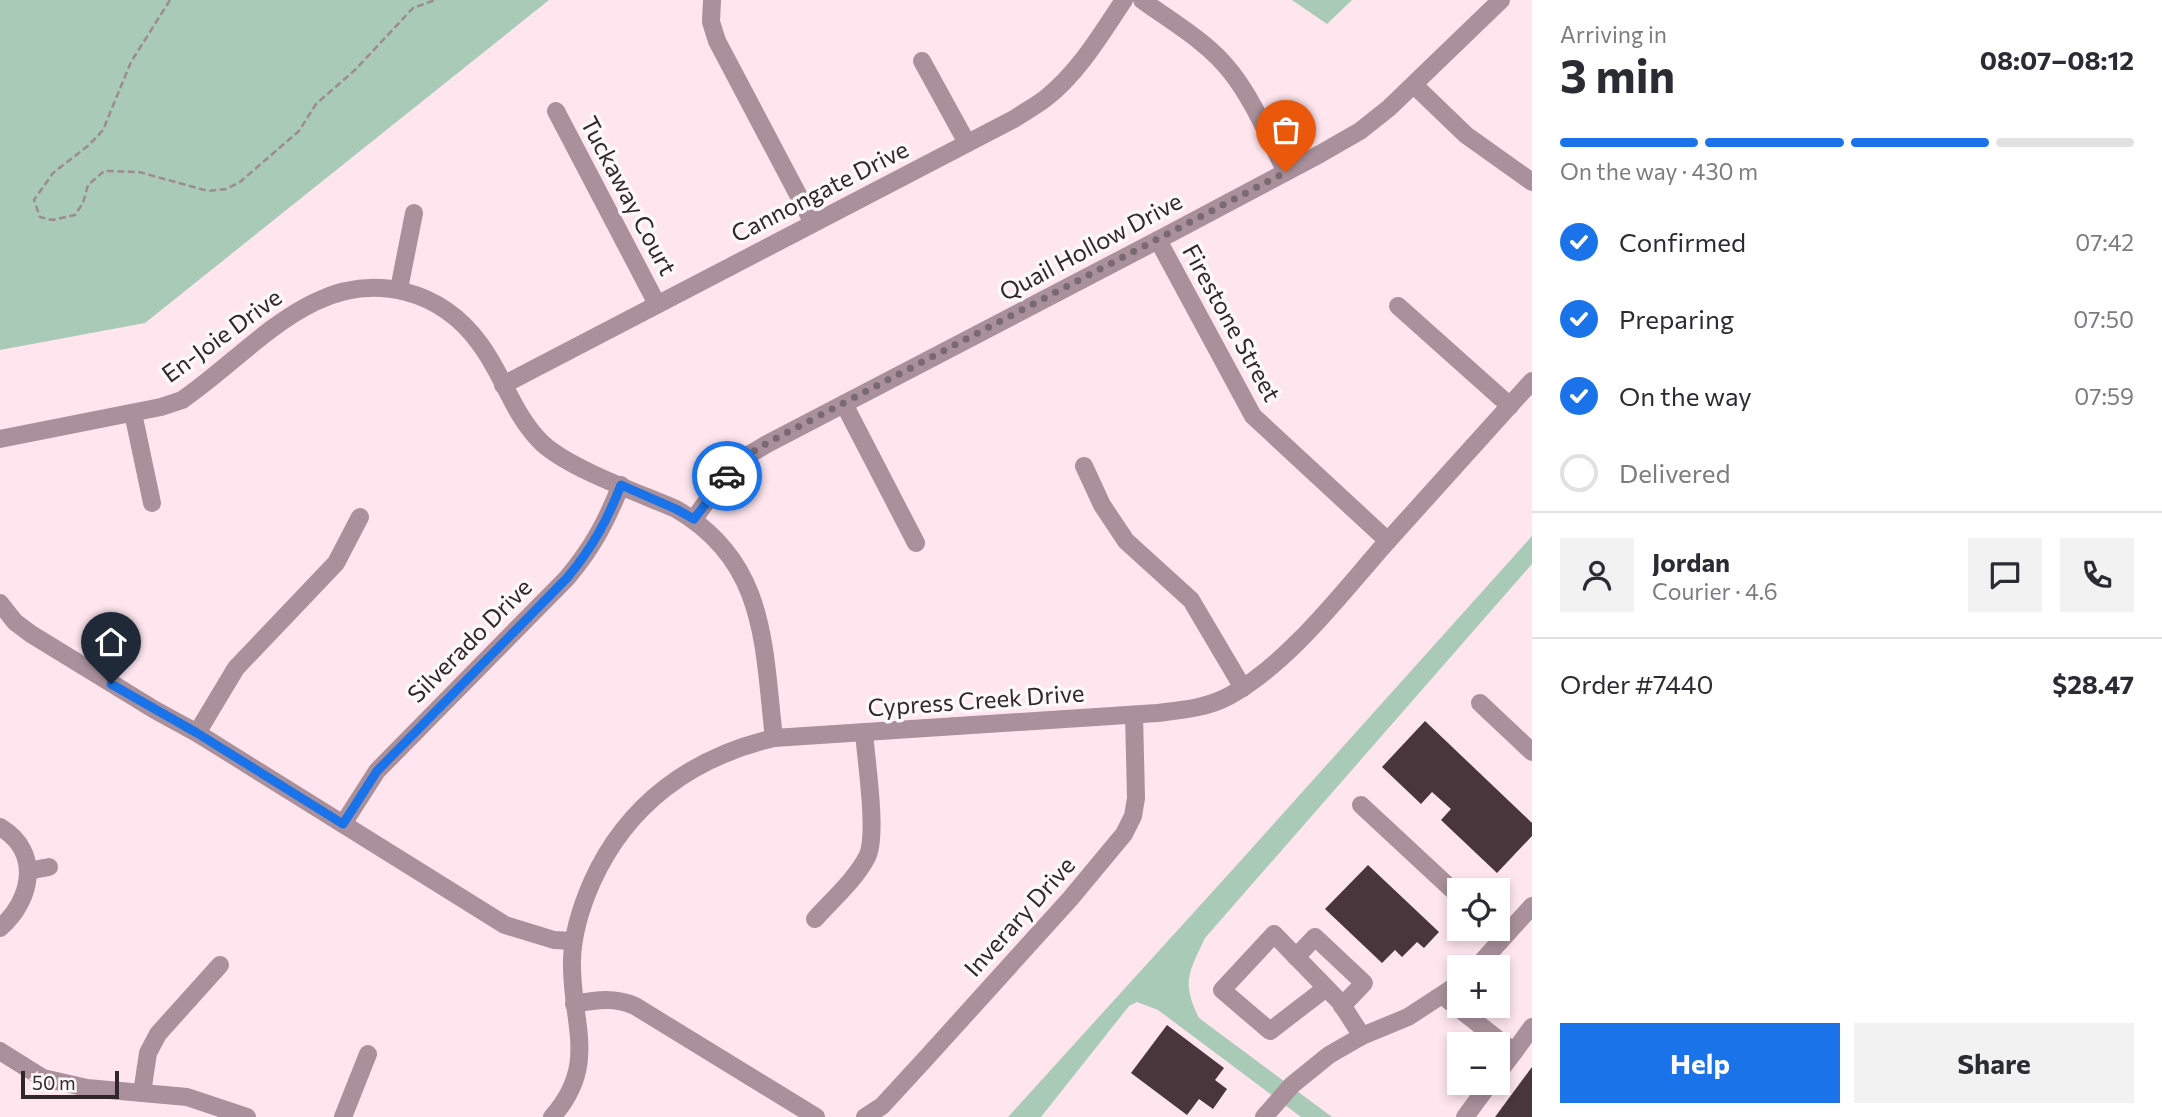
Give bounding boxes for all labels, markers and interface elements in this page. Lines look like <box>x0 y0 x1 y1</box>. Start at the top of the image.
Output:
text: Arriving in <box>1560 20 1667 48</box>
text: 08:07–08:12 <box>1980 44 2134 75</box>
text: 3 min <box>1560 46 1675 102</box>
pin <box>1256 100 1316 172</box>
street label: Tuckaway Court <box>575 111 683 280</box>
icon: bag <box>1267 111 1305 149</box>
street label: Cannongate Drive <box>726 134 913 248</box>
text: On the way · 430 m <box>1560 157 1758 185</box>
street label: Quail Hollow Drive <box>994 185 1187 306</box>
icon: check <box>1560 223 1598 261</box>
text: Confirmed <box>1619 226 1746 257</box>
text: 07:42 <box>2075 228 2134 256</box>
street label: Firestone Street <box>1177 239 1288 406</box>
street label: En-Joie Drive <box>156 282 287 388</box>
icon: check <box>1560 300 1598 338</box>
text: Preparing <box>1619 303 1734 334</box>
text: 07:50 <box>2073 305 2134 333</box>
icon: check <box>1560 377 1598 415</box>
text: On the way <box>1619 380 1752 411</box>
text: 07:59 <box>2074 382 2134 410</box>
courier <box>692 441 762 511</box>
icon: car <box>708 457 746 495</box>
text: Delivered <box>1619 457 1730 488</box>
button: person <box>1560 538 1634 612</box>
button: chat <box>1968 538 2042 612</box>
button: phone <box>2060 538 2134 612</box>
text: Jordan <box>1652 546 1730 577</box>
street label: Silverado Drive <box>401 572 537 708</box>
text: Courier · 4.6 <box>1652 577 1778 605</box>
pin <box>81 612 141 684</box>
icon: home <box>92 623 130 661</box>
text: Order #7440 <box>1560 668 1713 699</box>
text: $28.47 <box>2052 668 2134 699</box>
street label: Cypress Creek Drive <box>866 677 1085 722</box>
street label: Inverary Drive <box>958 850 1080 982</box>
map controls <box>1447 878 1510 1095</box>
button: locate <box>1447 878 1510 941</box>
button: + <box>1447 955 1510 1018</box>
button: Help <box>1560 1023 1840 1103</box>
button: Share <box>1854 1023 2134 1103</box>
button: − <box>1447 1032 1510 1095</box>
scale bar <box>21 1068 119 1100</box>
text: 50 m <box>32 1071 76 1094</box>

